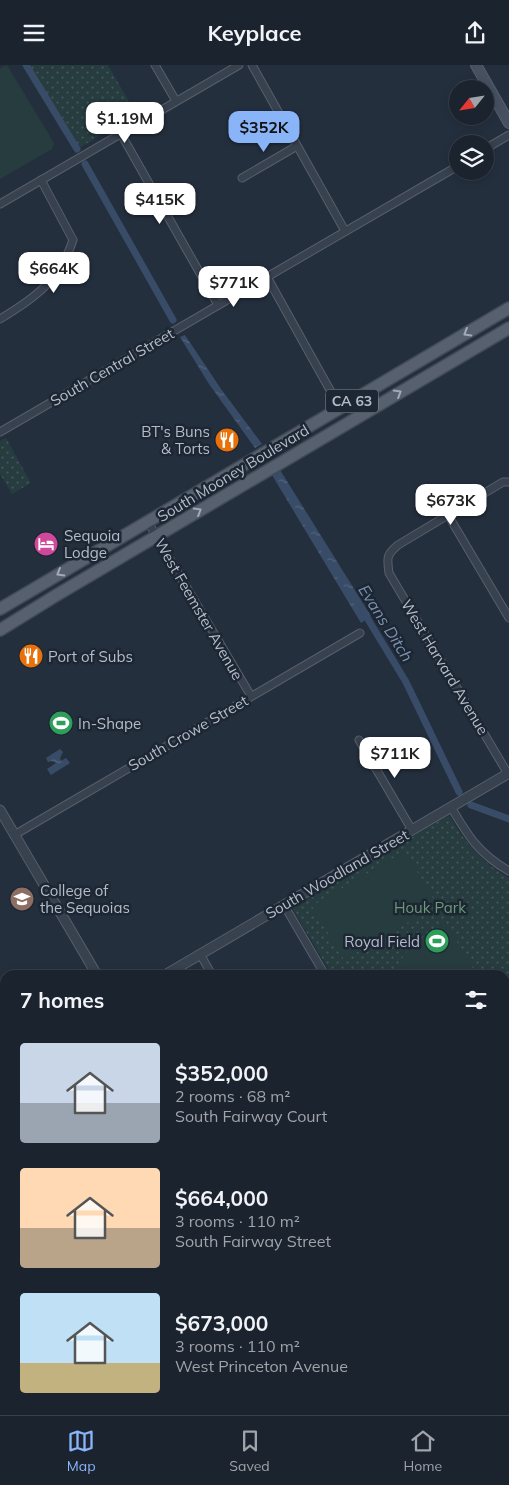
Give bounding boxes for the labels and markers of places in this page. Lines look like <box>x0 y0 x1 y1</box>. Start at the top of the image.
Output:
pin: $1.19M <box>84 101 166 144</box>
pin: $352K <box>229 111 299 153</box>
pin: $415K <box>125 183 195 225</box>
pin: $664K <box>19 251 89 294</box>
pin: $771K <box>199 265 269 308</box>
place label: BT's Buns & Torts <box>141 422 210 458</box>
restaurant icon: BT's Buns & Torts <box>214 427 240 453</box>
pin: $673K <box>416 483 486 526</box>
place label: Sequoia Lodge <box>64 526 120 562</box>
hotel icon: Sequoia Lodge <box>33 531 59 557</box>
restaurant icon: Port of Subs <box>18 643 44 669</box>
place label: Port of Subs <box>48 647 133 666</box>
sports icon: In-Shape <box>48 710 74 736</box>
place label: In-Shape <box>78 714 141 733</box>
pin: $711K <box>360 737 430 779</box>
place label: College of the Sequoias <box>40 881 130 917</box>
school or university icon: College of the Sequoias <box>9 886 35 912</box>
sports icon: Royal Field <box>424 928 450 954</box>
place label: Royal Field <box>344 932 420 951</box>

